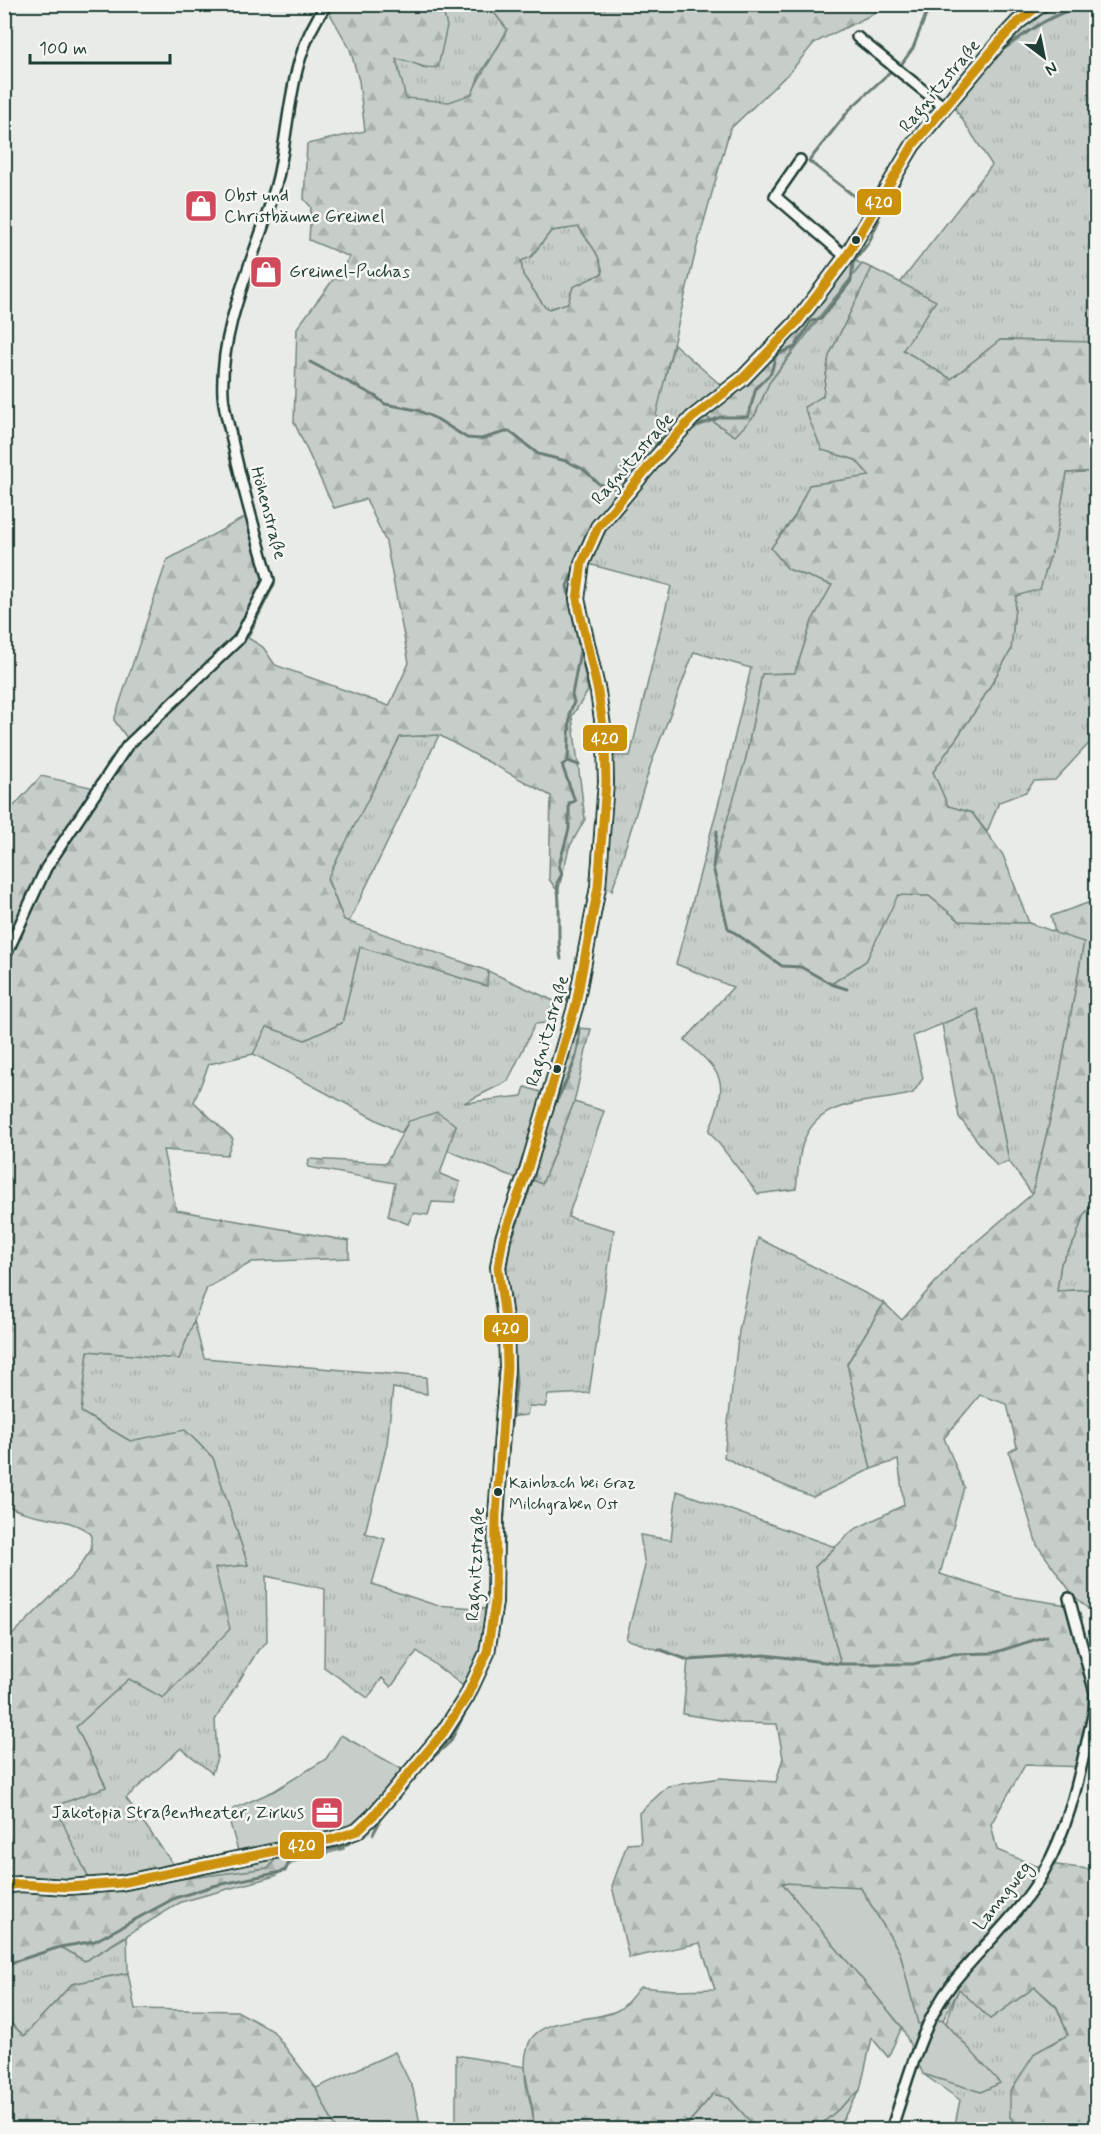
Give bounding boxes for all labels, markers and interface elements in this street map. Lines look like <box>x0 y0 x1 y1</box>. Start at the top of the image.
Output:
scale bar <box>30 27 170 65</box>
north arrow <box>1014 27 1074 87</box>
street label: Ragnitzstraße <box>894 34 988 139</box>
text: 100 m <box>39 37 87 61</box>
text: N <box>1041 57 1061 80</box>
place label: Obst und Christbäume Greimel <box>224 184 385 229</box>
shop icon: Obst und Christbäume Greimel <box>183 188 219 224</box>
line badge: 420 <box>856 188 902 216</box>
text: 420 <box>865 193 893 214</box>
unlabelled marker <box>850 234 862 246</box>
shop icon: Greimel-Puchas <box>248 254 284 290</box>
place label: Greimel-Puchas <box>289 260 410 284</box>
street label: Ragnitzstraße <box>586 408 681 512</box>
street label: Höhenstraße <box>244 464 292 562</box>
line badge: 420 <box>582 724 628 752</box>
text: 420 <box>591 729 619 750</box>
street label: Ragnitzstraße <box>521 972 577 1090</box>
unlabelled marker <box>551 1063 563 1075</box>
line badge: 420 <box>483 1314 529 1343</box>
text: 420 <box>492 1319 520 1340</box>
place label: Kainbach bei Graz Milchgraben Ost <box>509 1473 636 1515</box>
marker: Kainbach bei Graz Milchgraben Ost <box>492 1486 504 1498</box>
street label: Ragnitzstraße <box>461 1506 493 1622</box>
office icon: Jakotopia Straßentheater, Zirkus <box>309 1795 345 1831</box>
place label: Jakotopia Straßentheater, Zirkus <box>51 1801 304 1825</box>
line badge: 420 <box>279 1831 325 1860</box>
text: 420 <box>288 1836 316 1857</box>
street label: Lanngweg <box>968 1856 1038 1936</box>

